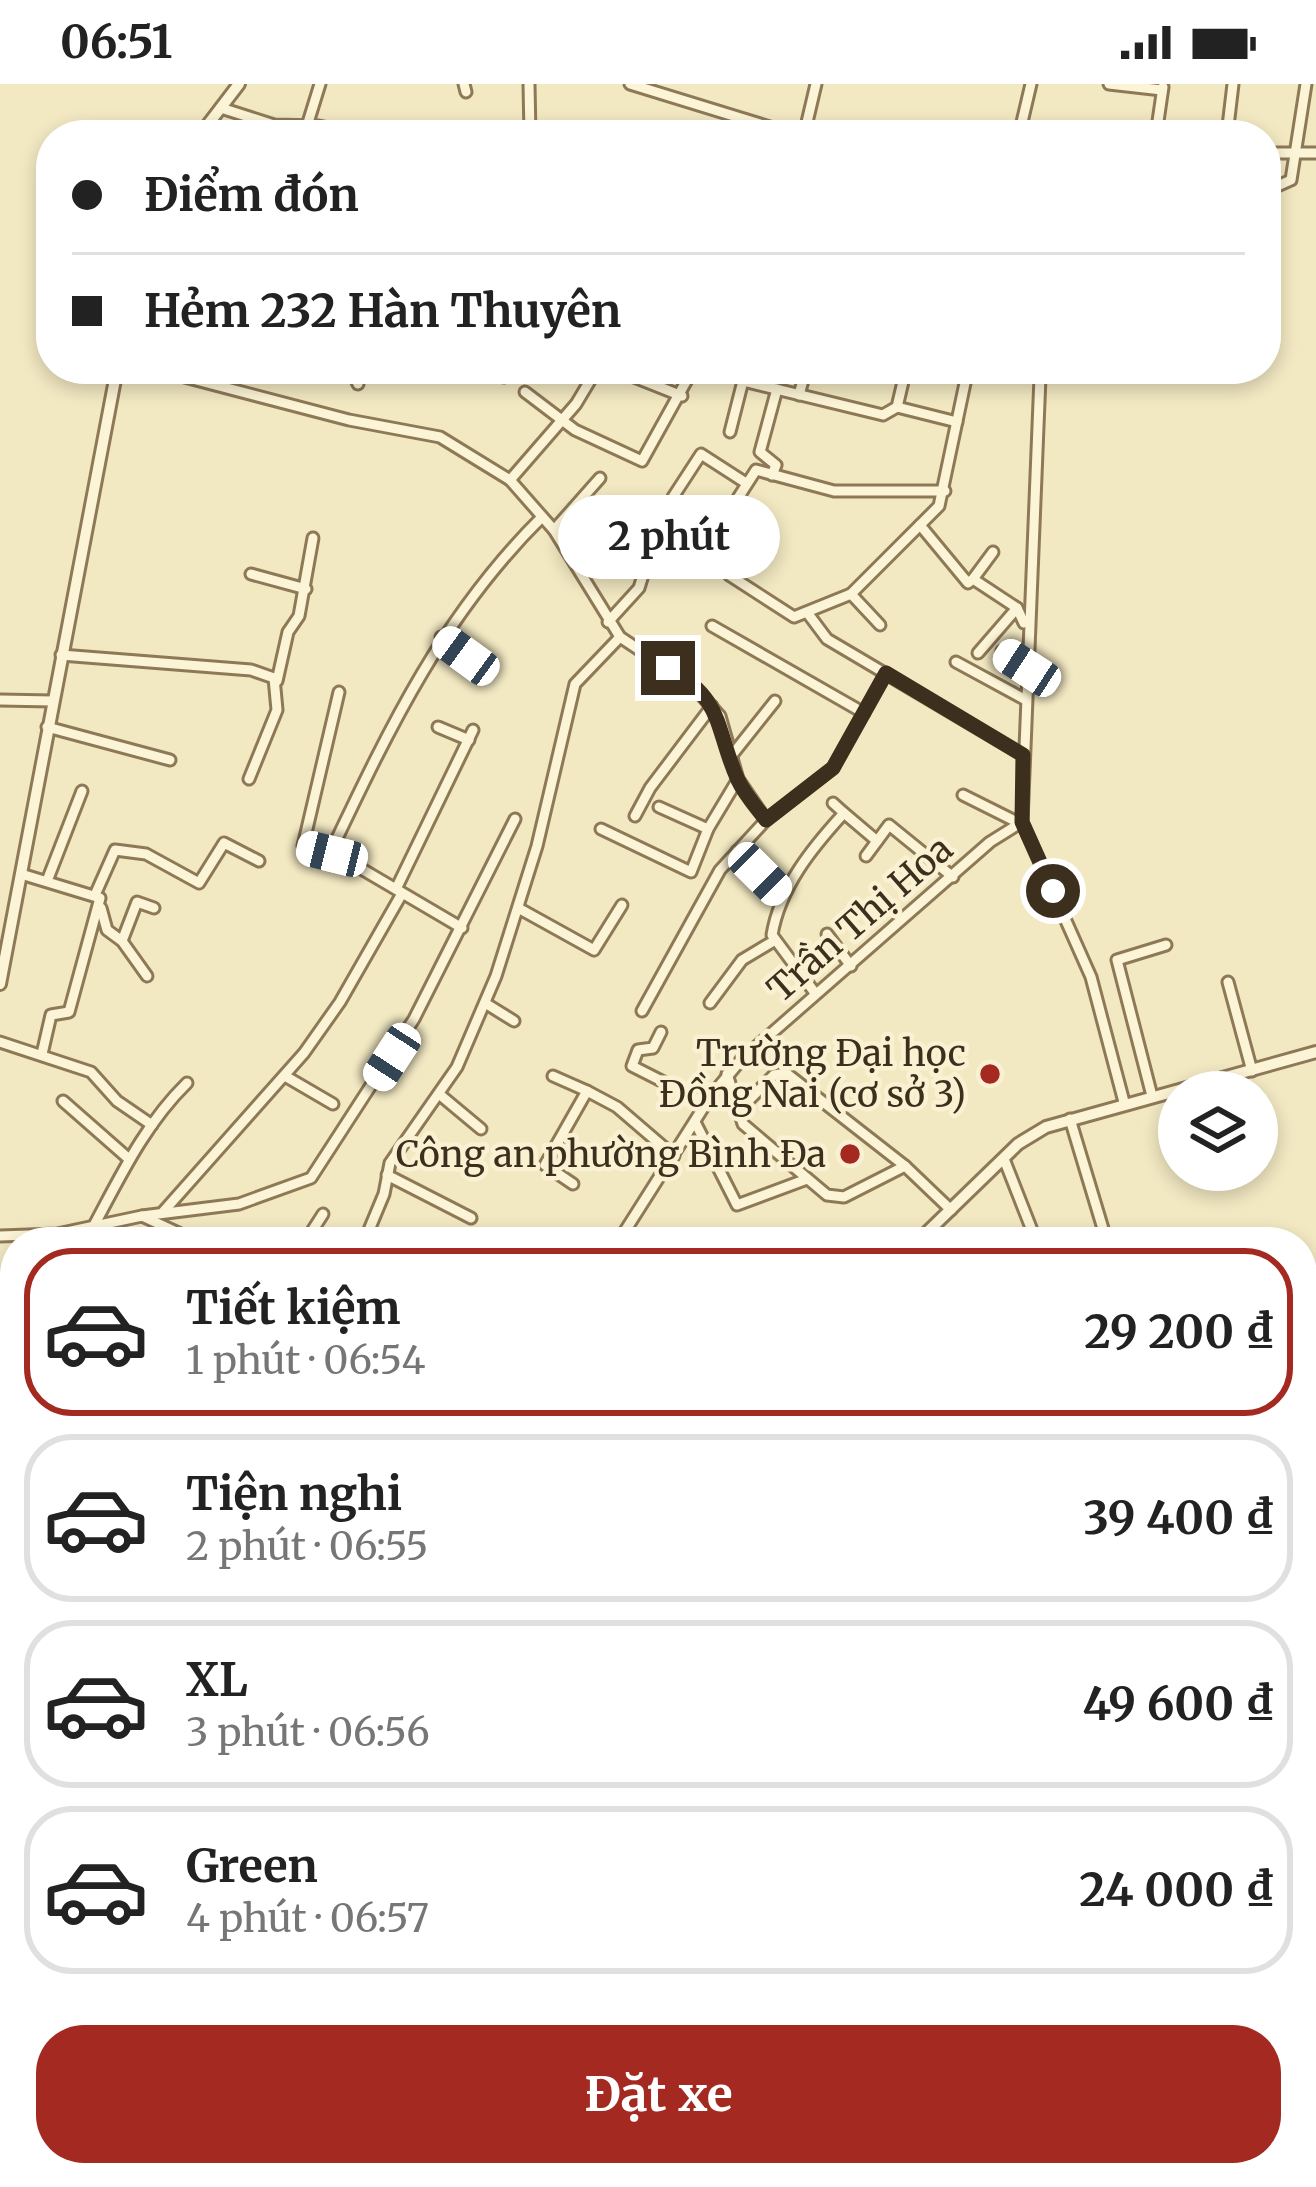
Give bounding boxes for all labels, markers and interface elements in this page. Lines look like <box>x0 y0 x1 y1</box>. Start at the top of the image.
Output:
text: 06:51 <box>60 14 172 70</box>
text: Điểm đón <box>144 167 359 223</box>
text: Hẻm 232 Hàn Thuyên <box>144 283 621 339</box>
callout: 2 phút <box>557 494 779 578</box>
text: 2 phút <box>608 512 730 561</box>
car <box>426 620 506 692</box>
car <box>987 633 1067 703</box>
route end <box>641 641 695 695</box>
street label: Trần Thị Hoa <box>758 826 962 1012</box>
car <box>293 828 371 880</box>
car <box>722 836 798 912</box>
route start <box>1026 864 1080 918</box>
car <box>357 1017 427 1097</box>
place label: Trường Đại học Đồng Nai (cơ sở 3) <box>659 1031 966 1117</box>
marker: Trường Đại học Đồng Nai (cơ sở 3) <box>977 1061 1003 1087</box>
map controls <box>1158 1071 1278 1191</box>
button: layers <box>1158 1071 1278 1191</box>
place label: Công an phường Bình Đa <box>396 1132 826 1177</box>
marker: Công an phường Bình Đa <box>837 1141 863 1167</box>
icon: car <box>42 1278 150 1386</box>
text: Tiết kiệm <box>186 1280 401 1336</box>
text: 29 200 ₫ <box>1084 1304 1275 1360</box>
text: 1 phút · 06:54 <box>186 1336 425 1385</box>
icon: car <box>42 1464 150 1572</box>
text: Tiện nghi <box>186 1466 402 1522</box>
text: 39 400 ₫ <box>1083 1490 1275 1546</box>
text: 2 phút · 06:55 <box>186 1522 428 1571</box>
icon: car <box>42 1650 150 1758</box>
text: XL <box>186 1652 248 1708</box>
text: 49 600 ₫ <box>1082 1676 1275 1732</box>
text: 3 phút · 06:56 <box>186 1708 430 1757</box>
icon: car <box>42 1836 150 1944</box>
text: Green <box>186 1838 318 1894</box>
text: 24 000 ₫ <box>1079 1862 1275 1918</box>
text: 4 phút · 06:57 <box>186 1894 429 1943</box>
button: Đặt xe <box>36 2025 1281 2163</box>

